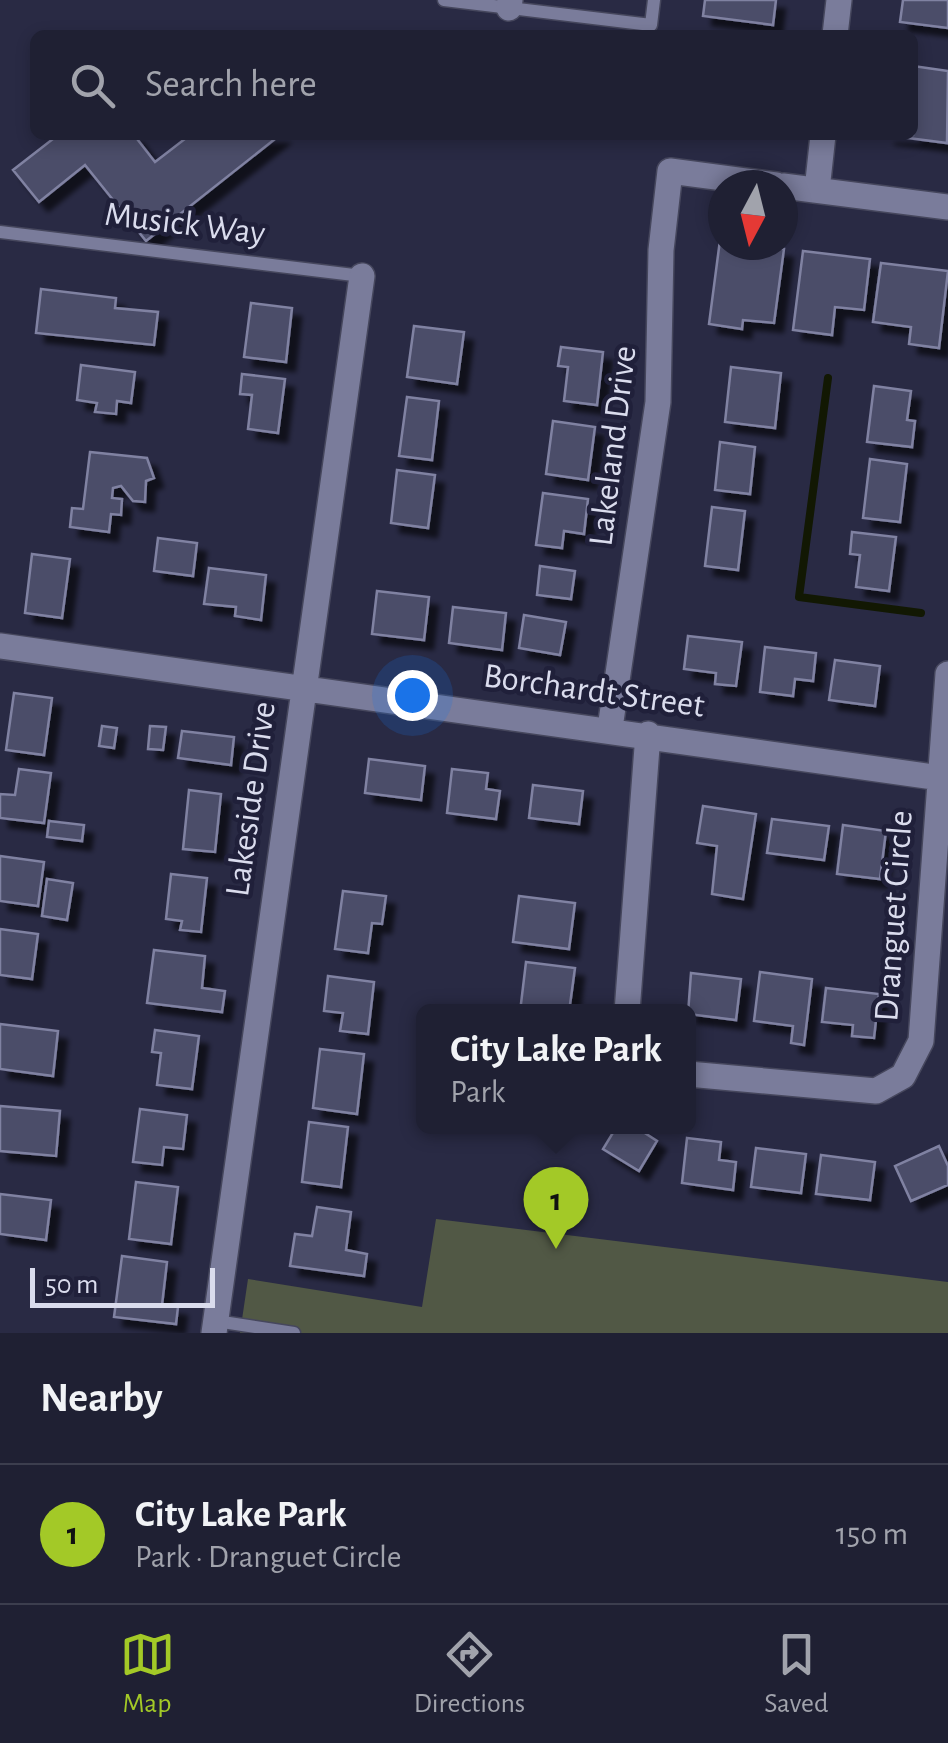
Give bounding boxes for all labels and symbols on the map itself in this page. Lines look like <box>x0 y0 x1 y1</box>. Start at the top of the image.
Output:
north arrow <box>708 170 798 260</box>
street label: Musick Way <box>103 197 267 251</box>
street label: Lakeland Drive <box>583 344 643 548</box>
street label: Borchardt Street <box>481 658 707 724</box>
your location <box>387 670 438 721</box>
street label: Lakeside Drive <box>220 699 282 899</box>
street label: Dranguet Circle <box>869 809 919 1023</box>
pin: 1 <box>524 1166 588 1249</box>
scale bar <box>30 1263 215 1308</box>

